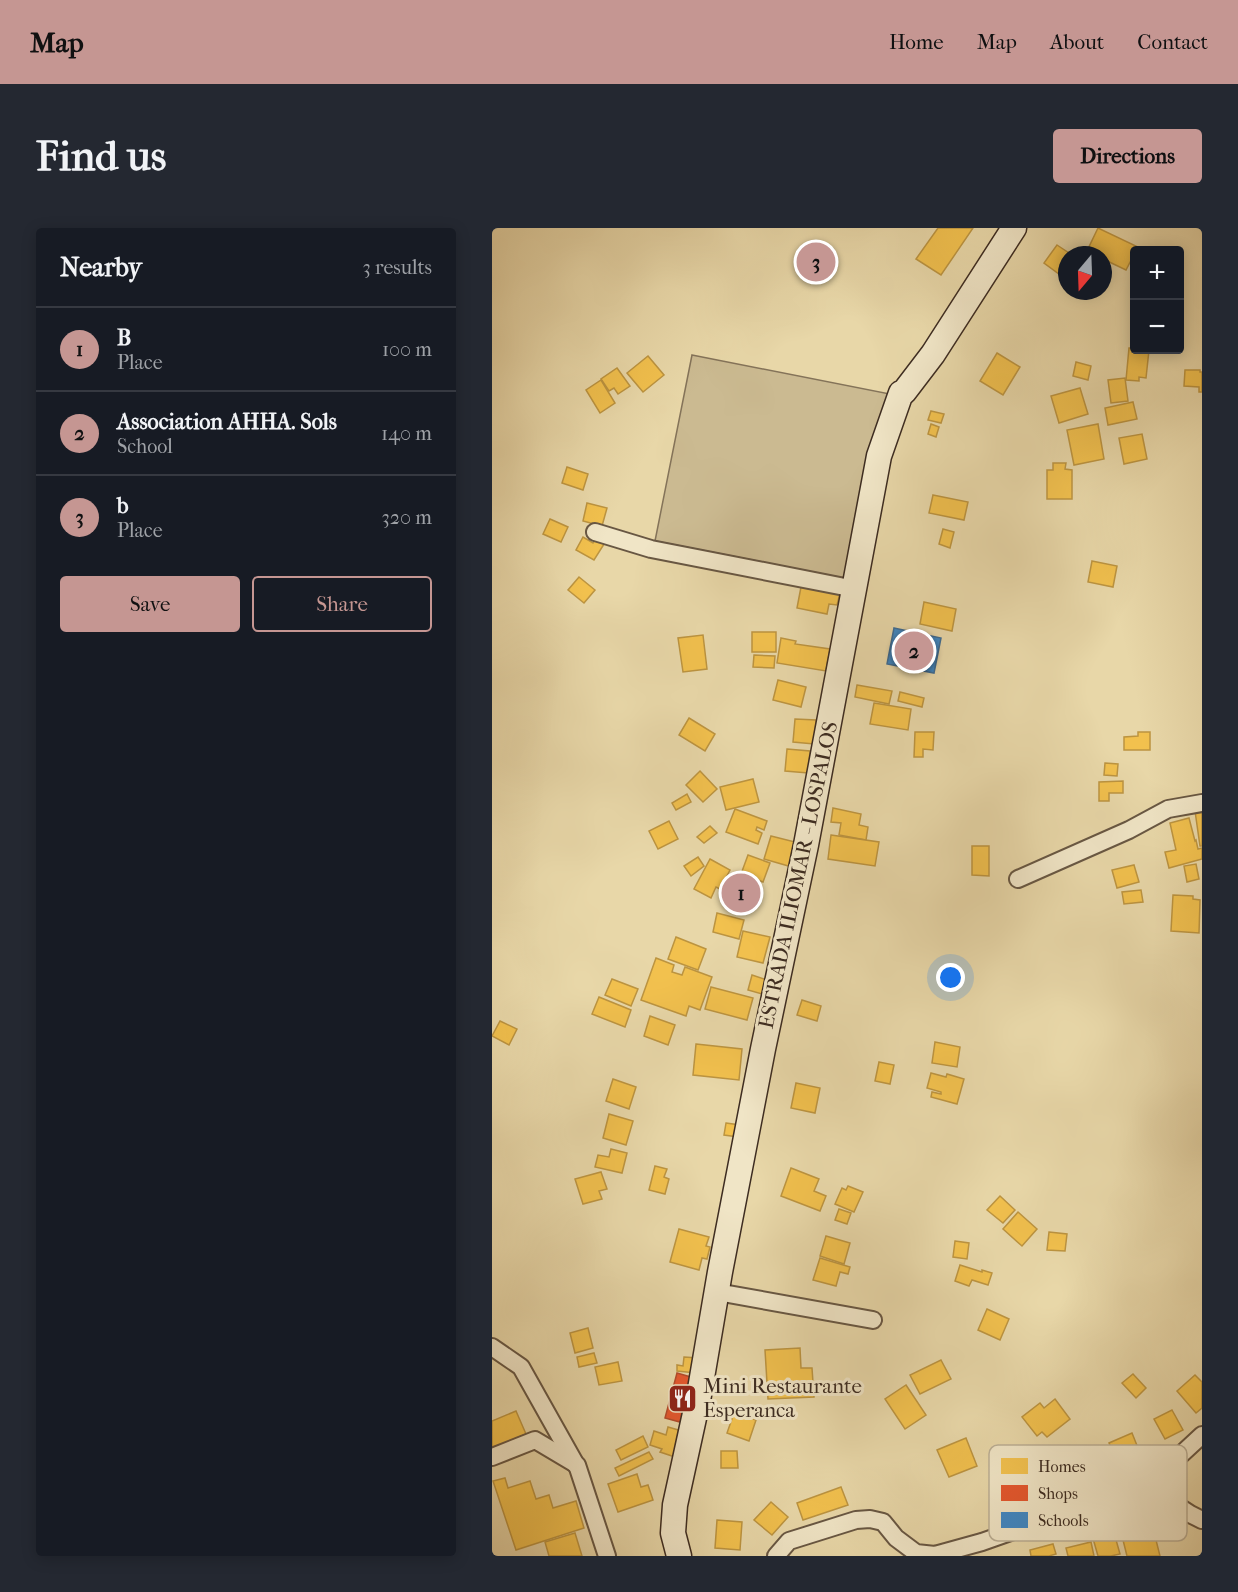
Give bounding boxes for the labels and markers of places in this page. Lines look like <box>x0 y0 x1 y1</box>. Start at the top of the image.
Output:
pin: 3 <box>796 240 836 285</box>
pin: 2 <box>894 628 934 674</box>
pin: 1 <box>722 870 760 916</box>
place label: Mini Restaurante Esperanca <box>703 1374 862 1422</box>
restaurant icon: Mini Restaurante Esperanca <box>666 1382 698 1414</box>

